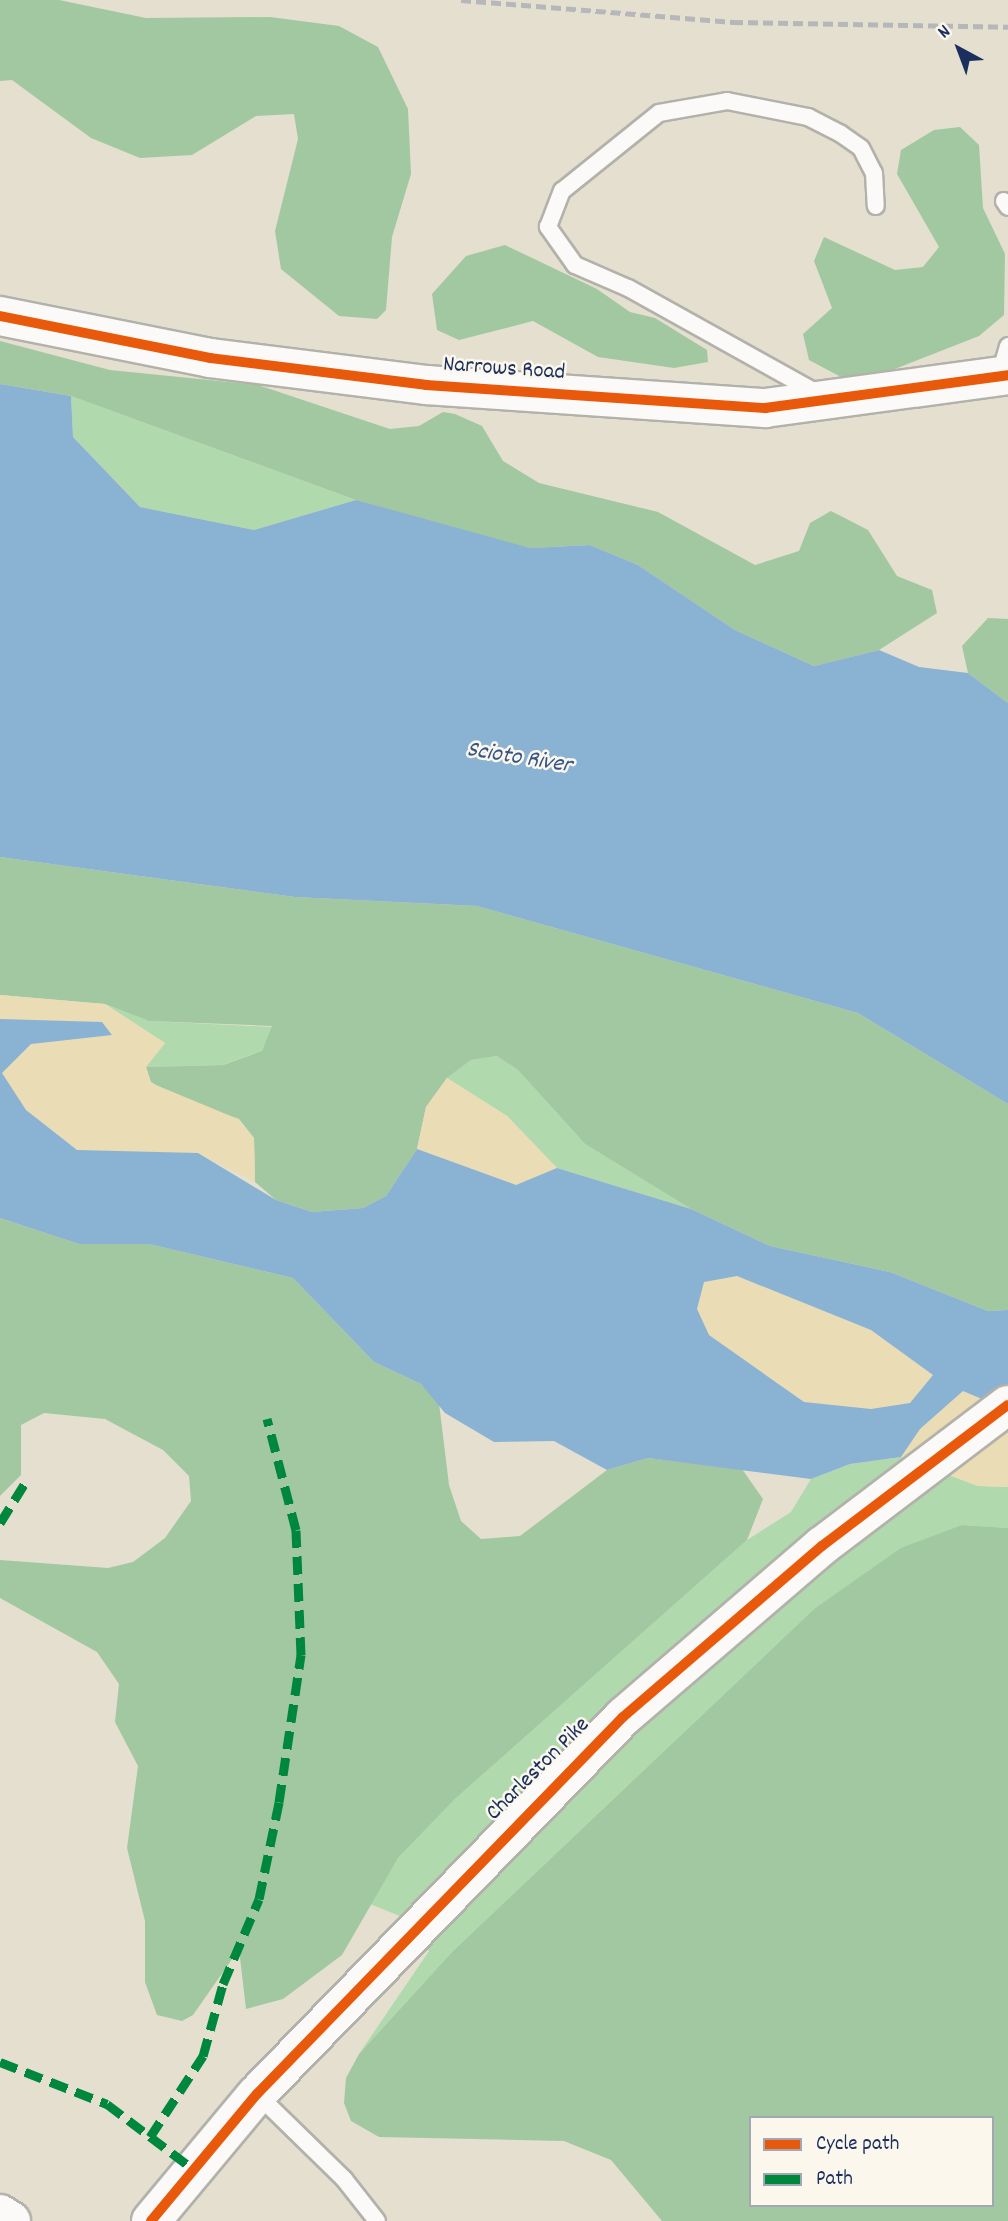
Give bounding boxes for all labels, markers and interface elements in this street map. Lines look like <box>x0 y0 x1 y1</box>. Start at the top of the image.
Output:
north arrow <box>924 14 994 84</box>
text: N <box>932 20 957 46</box>
street label: Narrows Road <box>442 352 566 388</box>
water label: Scioto River <box>464 736 574 782</box>
street label: Charleston Pike <box>481 1712 597 1828</box>
legend <box>749 2116 994 2207</box>
text: Cycle path <box>816 2130 899 2160</box>
text: Path <box>816 2165 853 2195</box>

